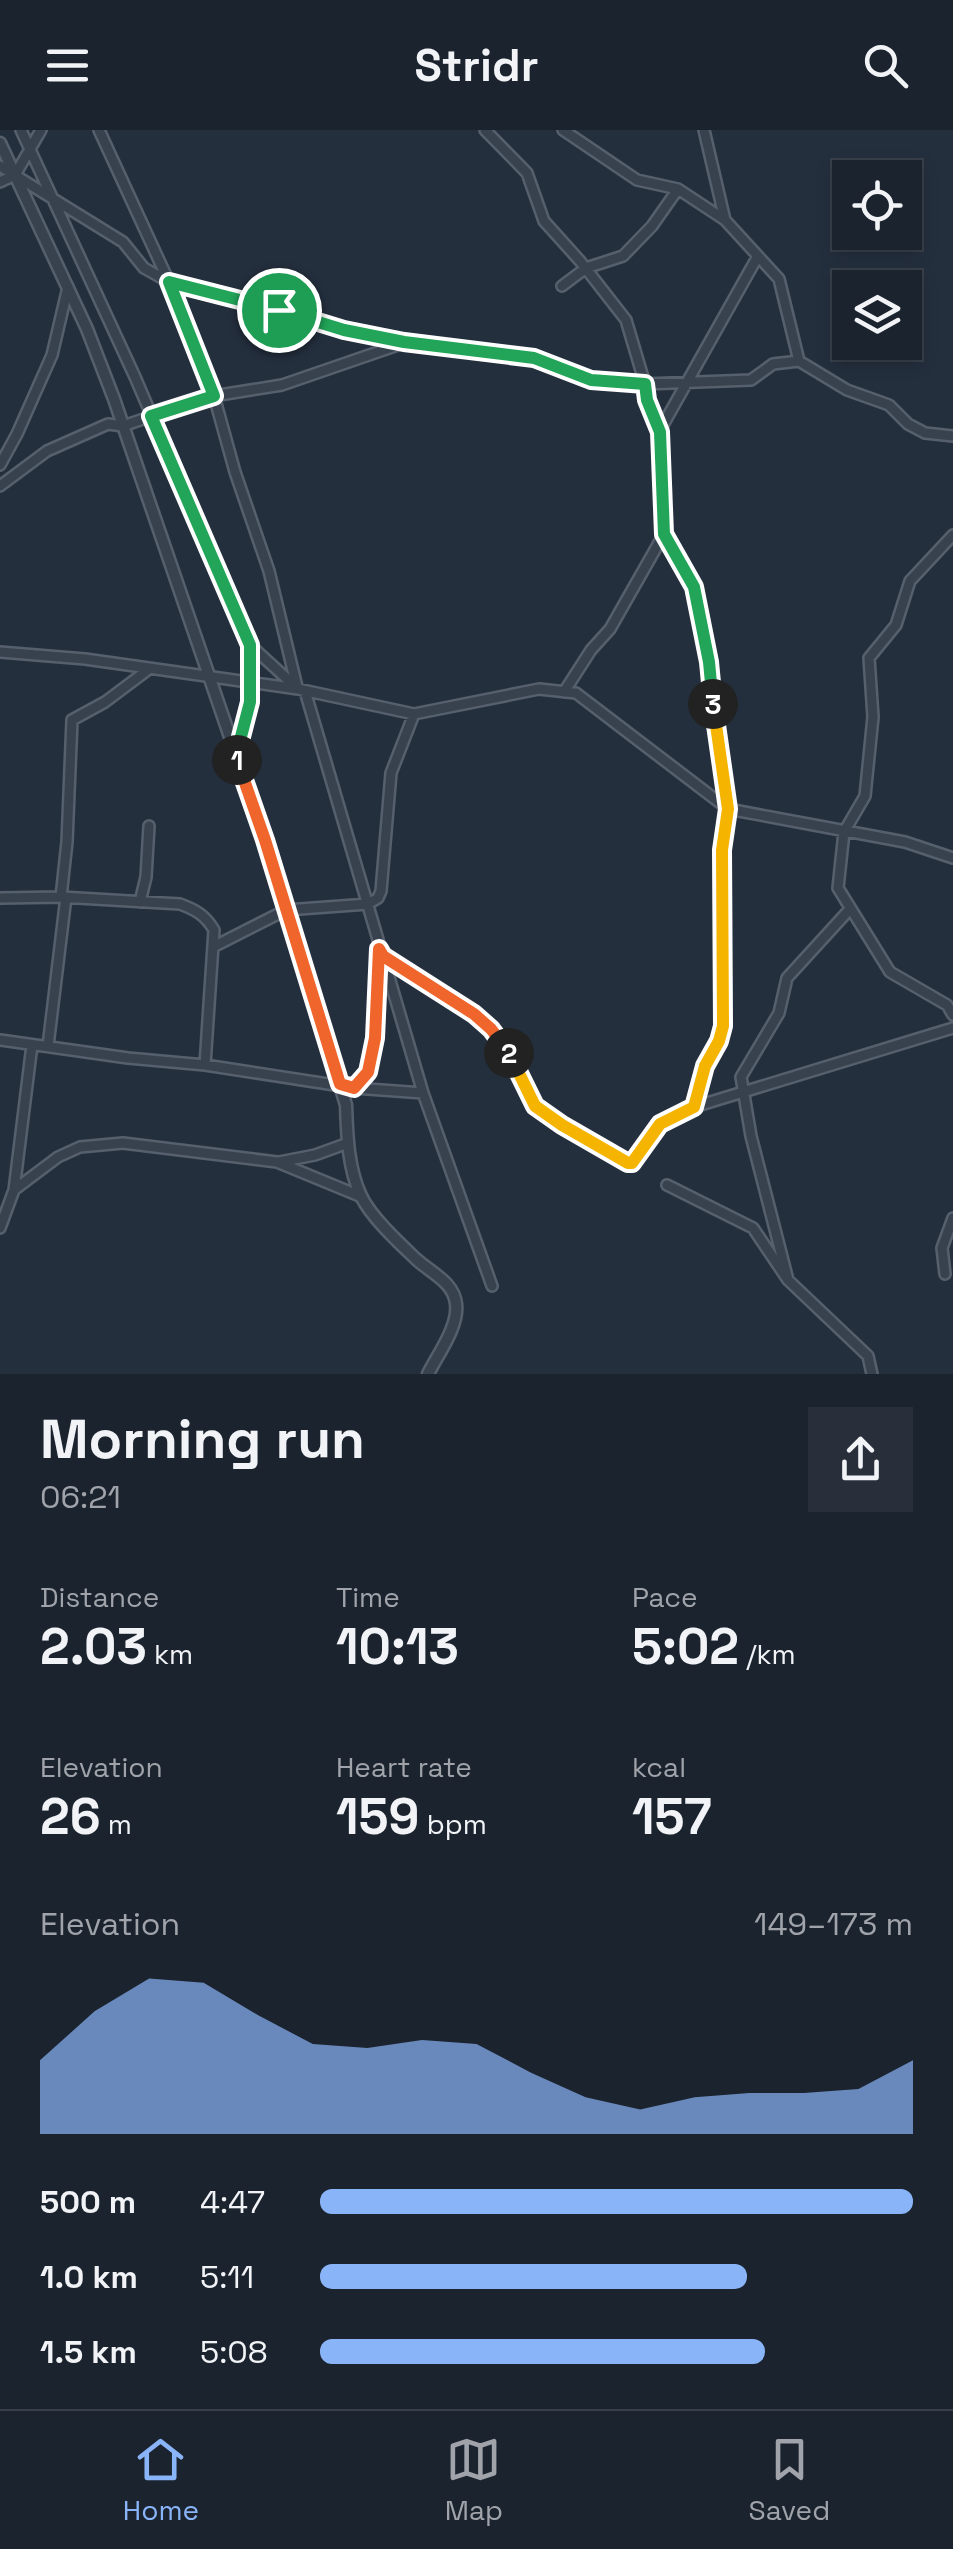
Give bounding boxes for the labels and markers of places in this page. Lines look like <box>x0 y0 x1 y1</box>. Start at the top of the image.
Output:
pin <box>237 268 322 353</box>
pin: 3 <box>688 679 738 729</box>
pin: 1 <box>212 735 262 785</box>
pin: 2 <box>484 1028 534 1078</box>

